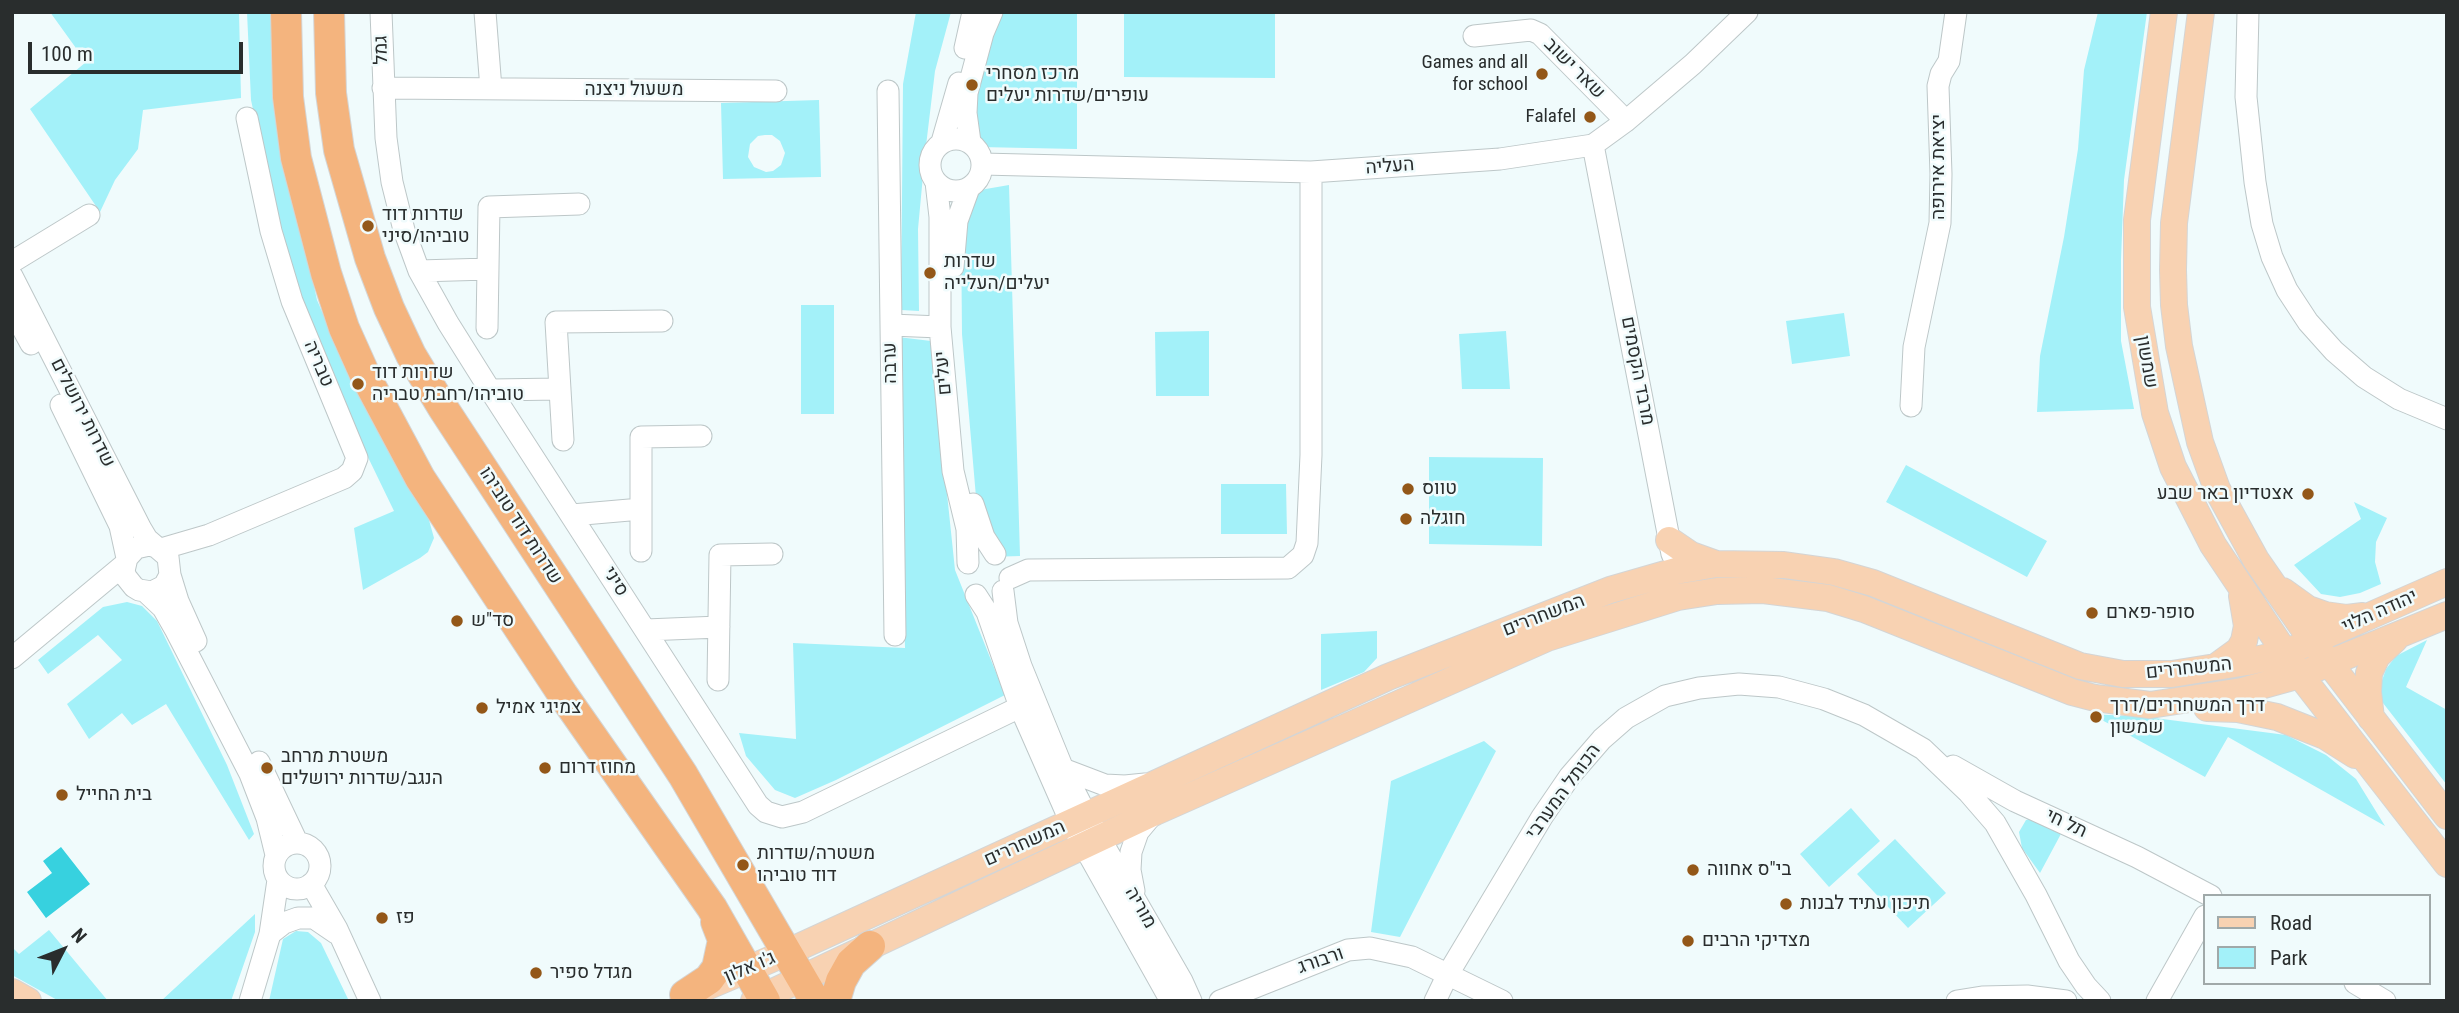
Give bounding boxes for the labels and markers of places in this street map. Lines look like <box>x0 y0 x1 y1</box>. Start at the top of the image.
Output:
place label: Games and all for school <box>1422 52 1528 96</box>
place label: מרכז מסחרי עופרים/שדרות יעלים <box>986 63 1149 107</box>
marker: Games and all for school <box>1534 66 1550 82</box>
marker: מרכז מסחרי עופרים/שדרות יעלים <box>964 77 980 93</box>
place label: Falafel <box>1526 106 1576 128</box>
marker: Falafel <box>1582 109 1598 125</box>
place label: שדרות דוד טוביהו/סיני <box>382 204 469 248</box>
marker: שדרות דוד טוביהו/סיני <box>360 218 376 234</box>
place label: שדרות יעלים/העלייה <box>944 251 1050 295</box>
marker: שדרות יעלים/העלייה <box>922 265 938 281</box>
place label: שדרות דוד טוביהו/רחבת טבריה <box>372 362 524 406</box>
marker: שדרות דוד טוביהו/רחבת טבריה <box>350 376 366 392</box>
place label: טווס <box>1422 478 1457 500</box>
marker: טווס <box>1400 481 1416 497</box>
place label: אצטדיון באר שבע <box>2157 483 2294 505</box>
marker: אצטדיון באר שבע <box>2300 486 2316 502</box>
place label: חוגלה <box>1420 508 1465 530</box>
marker: חוגלה <box>1398 511 1414 527</box>
place label: סופר-פארם <box>2106 602 2195 624</box>
marker: סופר-פארם <box>2084 605 2100 621</box>
place label: סד"ש <box>471 610 514 632</box>
marker: סד"ש <box>449 613 465 629</box>
place label: דרך המשחררים/דרך שמשון <box>2110 695 2265 739</box>
place label: צמיגי אמיל <box>496 697 581 719</box>
marker: צמיגי אמיל <box>474 700 490 716</box>
marker: דרך המשחררים/דרך שמשון <box>2088 709 2104 725</box>
place label: משטרת מרחב הנגב/שדרות ירושלים <box>281 746 443 790</box>
place label: מחוז דרום <box>559 757 636 779</box>
marker: משטרת מרחב הנגב/שדרות ירושלים <box>259 760 275 776</box>
marker: מחוז דרום <box>537 760 553 776</box>
place label: בית החייל <box>76 784 152 806</box>
marker: בית החייל <box>54 787 70 803</box>
place label: משטרה/שדרות דוד טוביהו <box>757 843 875 887</box>
marker: משטרה/שדרות דוד טוביהו <box>735 857 751 873</box>
place label: בי"ס אחווה <box>1707 859 1791 881</box>
marker: בי"ס אחווה <box>1685 862 1701 878</box>
place label: תיכון עתיד לבנות <box>1800 893 1930 915</box>
marker: תיכון עתיד לבנות <box>1778 896 1794 912</box>
place label: פז <box>396 907 415 929</box>
marker: פז <box>374 910 390 926</box>
place label: מצדיקי הרבים <box>1702 930 1810 952</box>
marker: מצדיקי הרבים <box>1680 933 1696 949</box>
place label: מגדל ספיר <box>550 962 632 984</box>
marker: מגדל ספיר <box>528 965 544 981</box>

